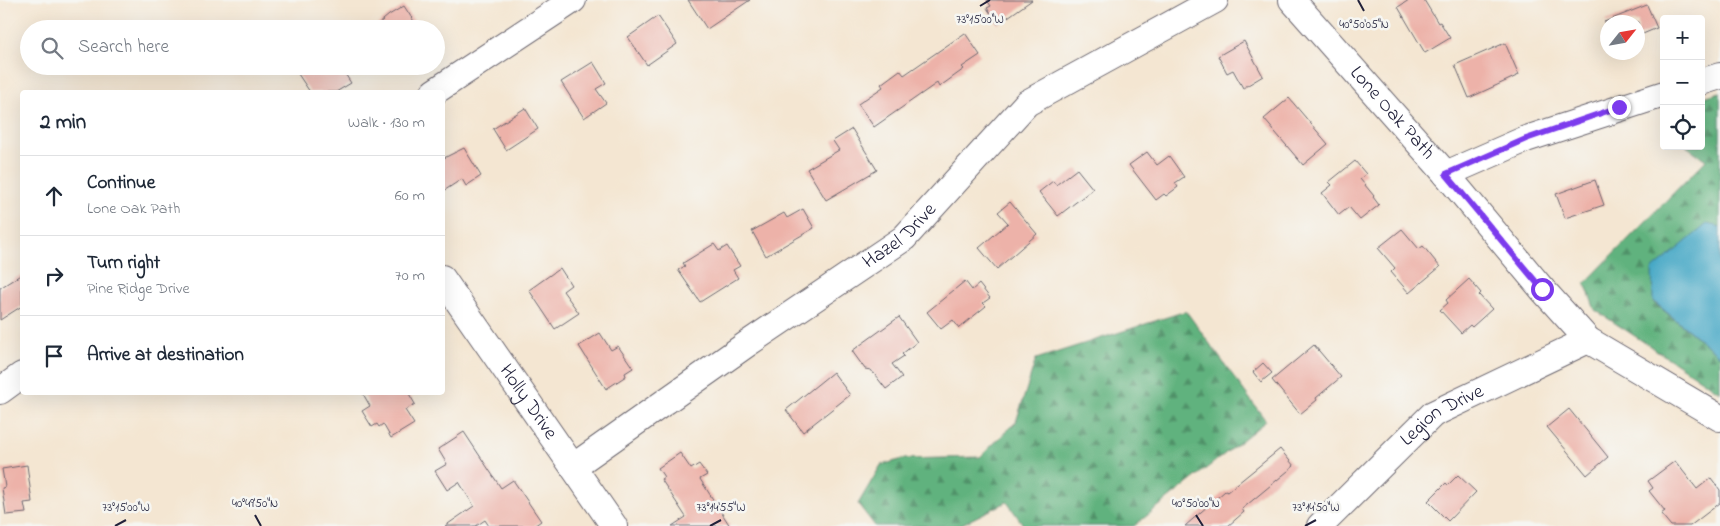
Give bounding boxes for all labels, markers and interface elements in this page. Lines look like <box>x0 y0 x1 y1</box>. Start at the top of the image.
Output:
text: 73°15'00"W <box>956 11 1004 29</box>
north arrow <box>1600 15 1645 60</box>
map controls <box>1660 15 1705 150</box>
button: + <box>1660 15 1705 60</box>
text: 40°50'05"N <box>1339 16 1389 34</box>
search box <box>20 20 445 75</box>
icon: search <box>38 34 66 62</box>
text: Search here <box>78 34 169 61</box>
street label: Lone Oak Path <box>1343 60 1442 166</box>
button: − <box>1660 60 1705 105</box>
route end <box>1608 96 1631 119</box>
button: locate <box>1660 105 1705 150</box>
text: 2 min <box>40 108 86 138</box>
text: Walk · 130 m <box>348 111 425 135</box>
text: Continue <box>87 170 155 197</box>
icon: ahead <box>40 182 68 210</box>
text: 60 m <box>395 184 425 208</box>
text: Lone Oak Path <box>87 197 180 221</box>
street label: Hazel Drive <box>857 197 944 276</box>
text: Turn right <box>87 250 160 277</box>
icon: right <box>40 262 68 290</box>
text: 70 m <box>395 264 425 288</box>
text: Pine Ridge Drive <box>87 277 190 301</box>
route start <box>1531 278 1554 301</box>
icon: arrive <box>40 342 68 370</box>
text: Arrive at destination <box>87 342 244 369</box>
street label: Holly Drive <box>492 358 565 446</box>
street label: Legion Drive <box>1394 377 1489 453</box>
text: 40°49'50"N <box>232 495 278 513</box>
text: 40°50'00"N <box>1172 495 1220 513</box>
text: 73°15'00"W <box>102 499 150 517</box>
text: 73°14'55"W <box>697 499 745 517</box>
text: 73°14'50"W <box>1292 499 1340 517</box>

